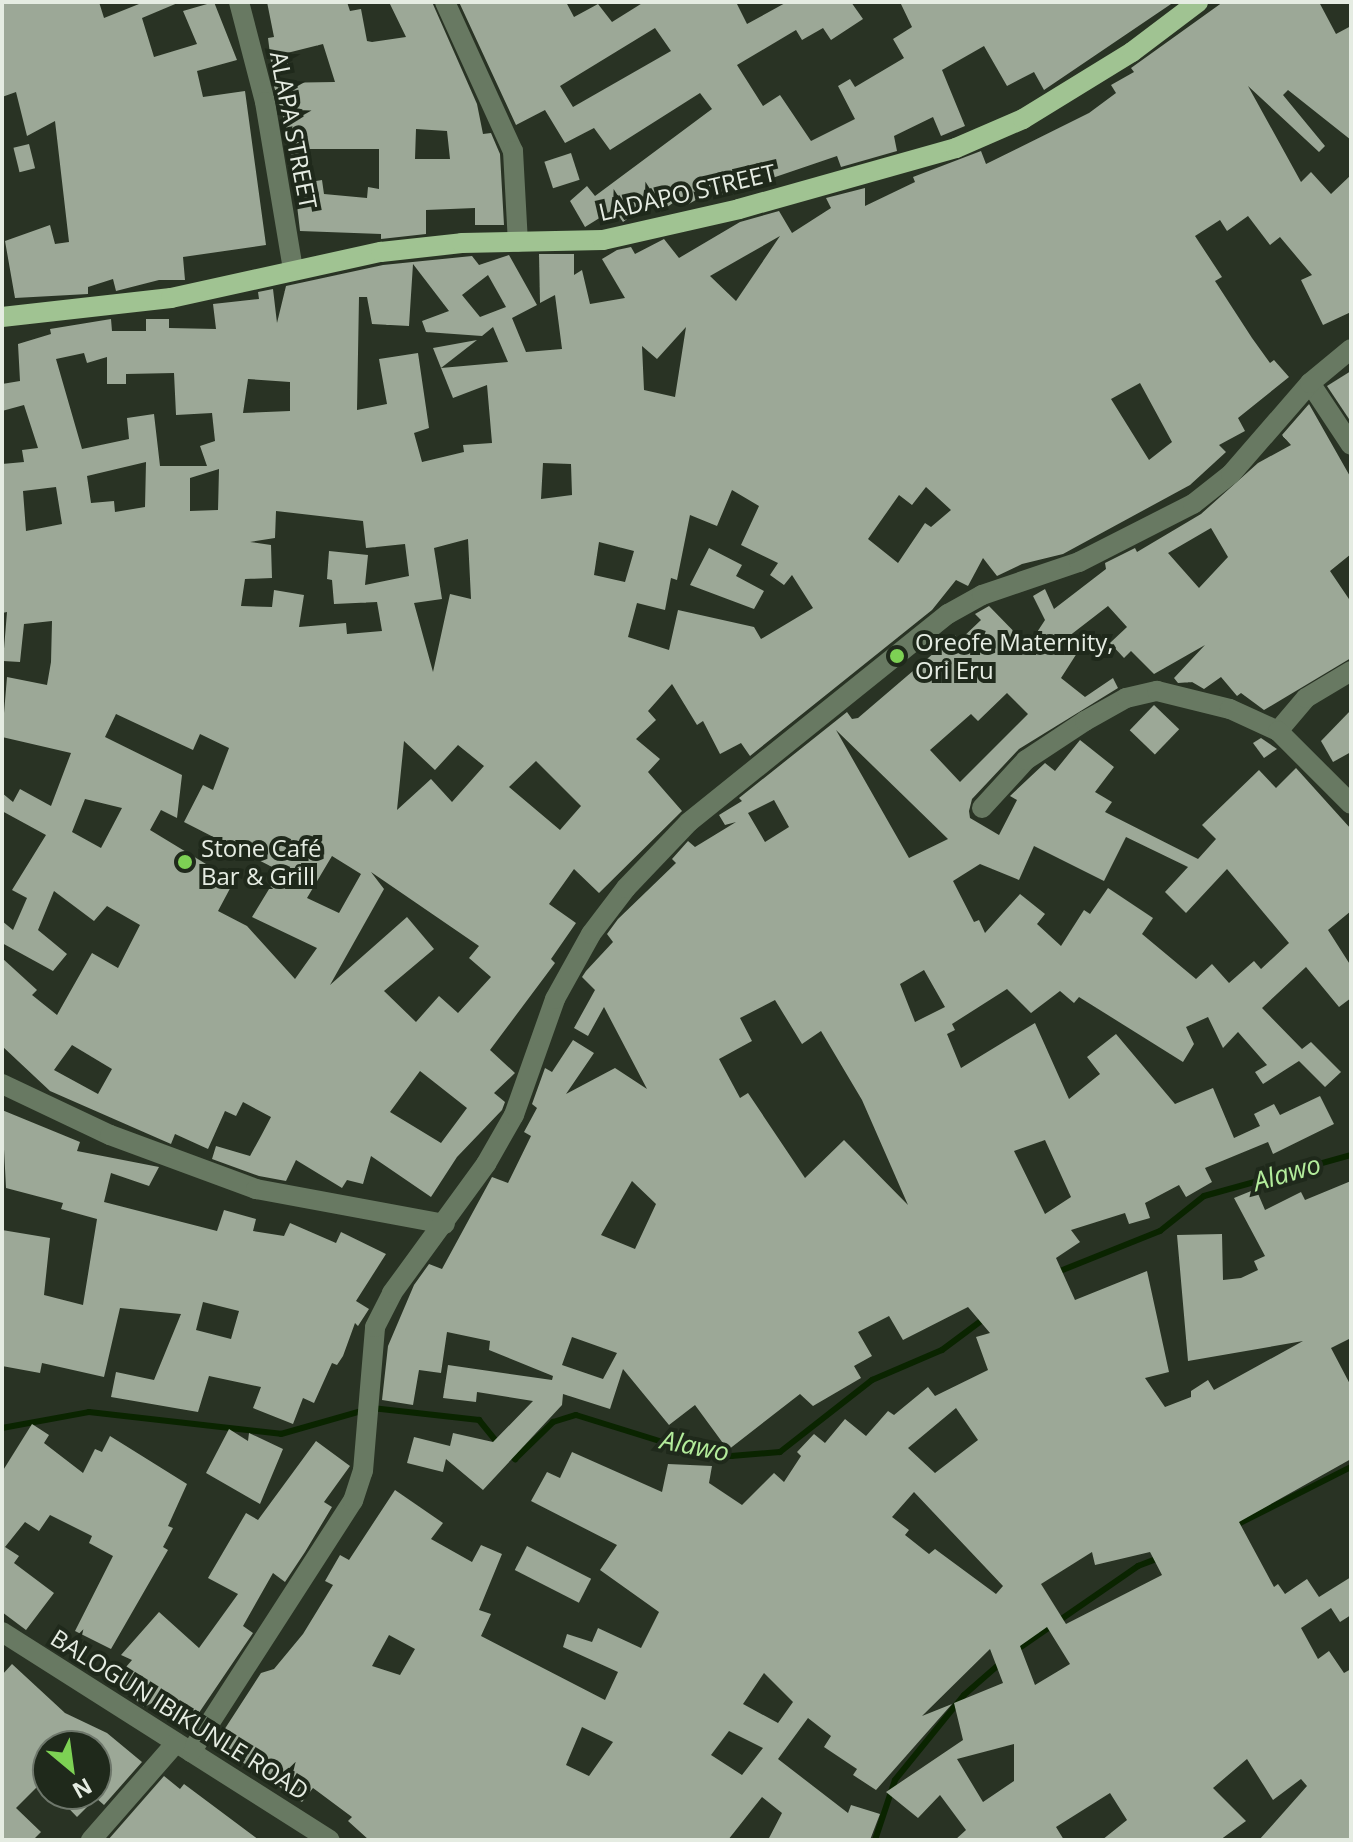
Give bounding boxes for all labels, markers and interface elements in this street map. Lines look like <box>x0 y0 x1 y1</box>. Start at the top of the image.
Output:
street label: ALAPA STREET <box>265 49 323 211</box>
street label: LADAPO STREET <box>596 158 778 226</box>
place label: Oreofe Maternity, Ori Eru <box>915 628 1114 684</box>
marker: Oreofe Maternity, Ori Eru <box>886 645 908 667</box>
place label: Stone Café Bar & Grill <box>201 834 322 890</box>
marker: Stone Café Bar & Grill <box>176 853 194 871</box>
water label: Alawo <box>1250 1148 1324 1198</box>
water label: Alawo <box>658 1424 732 1468</box>
street label: BALOGUN IBIKUNLE ROAD <box>46 1623 314 1805</box>
north arrow <box>32 1730 112 1810</box>

